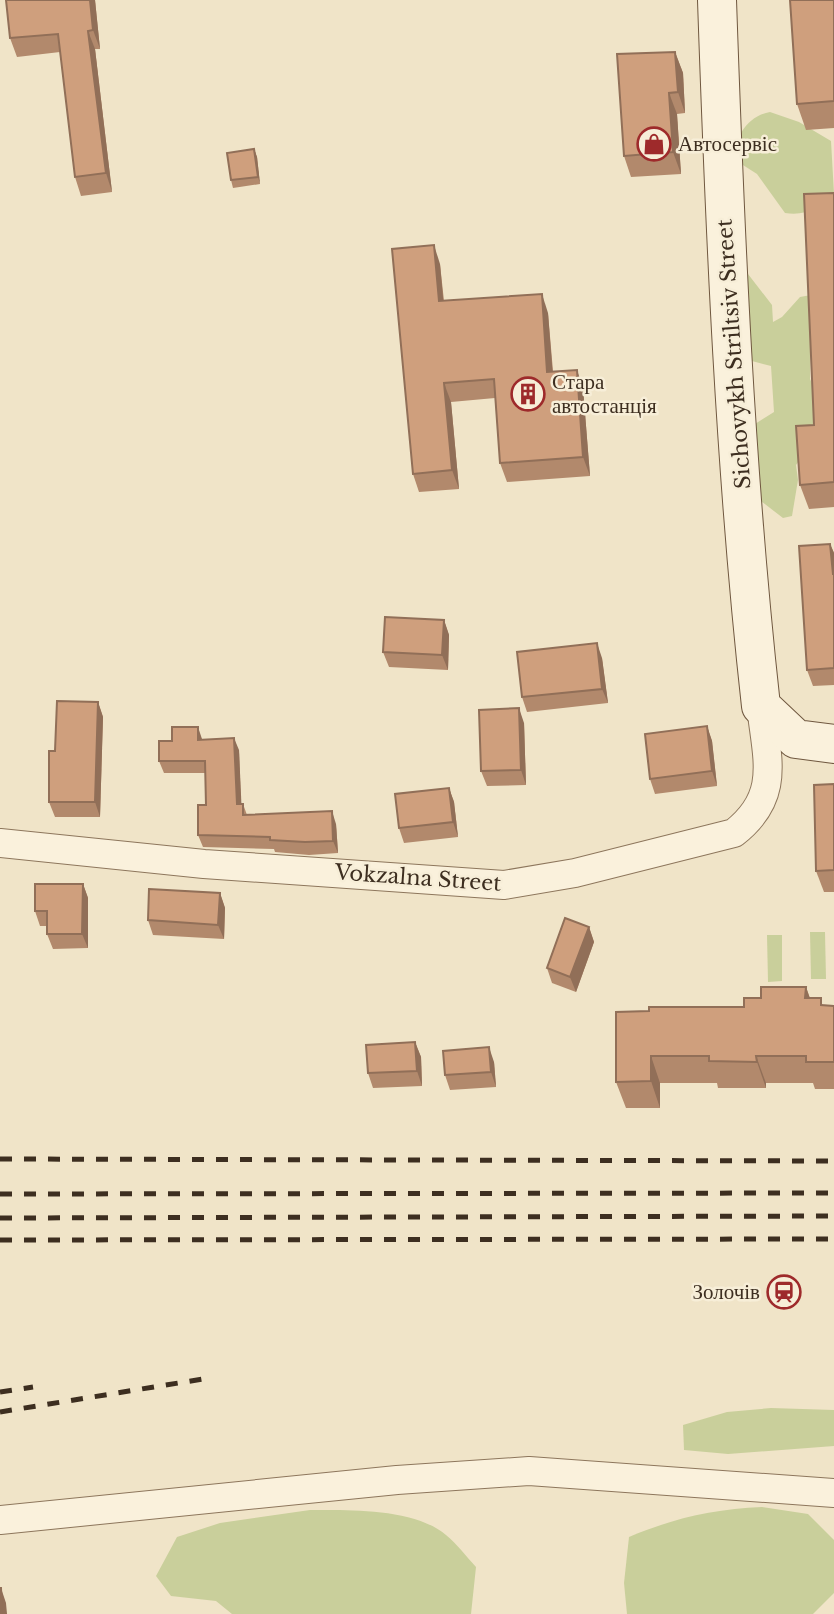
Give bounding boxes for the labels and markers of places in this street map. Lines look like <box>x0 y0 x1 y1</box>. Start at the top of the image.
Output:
shop icon: Автосервіс <box>635 125 673 163</box>
place label: Автосервіс <box>678 131 777 157</box>
place label: Стара автостанція <box>552 369 657 419</box>
building icon: Стара автостанція <box>509 375 547 413</box>
station icon: Золочів <box>765 1273 803 1311</box>
place label: Золочів <box>693 1279 760 1305</box>

